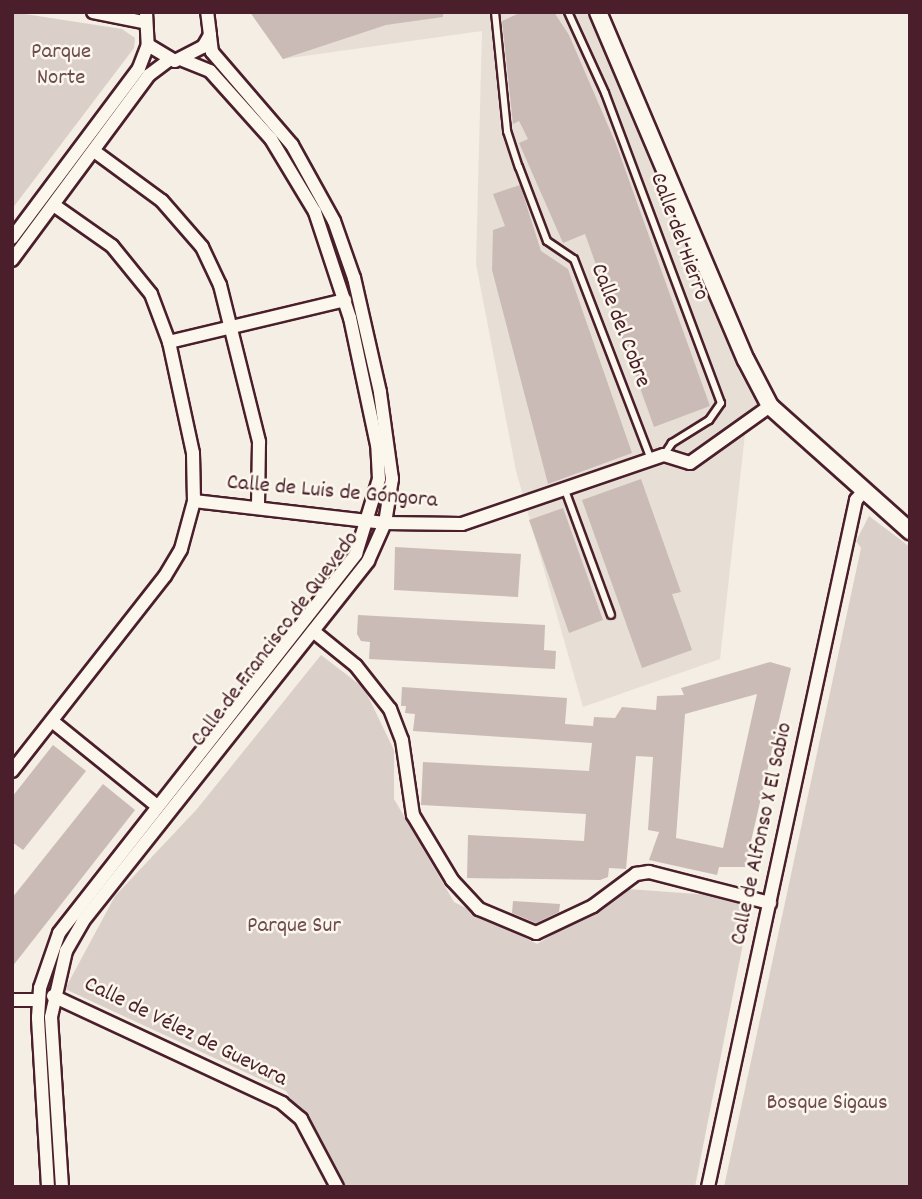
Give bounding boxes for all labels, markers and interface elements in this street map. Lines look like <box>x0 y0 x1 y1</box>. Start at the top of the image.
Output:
park label: Parque Norte <box>31 39 91 93</box>
street label: Calle del Hierro <box>642 170 714 304</box>
street label: Calle del Cobre <box>583 260 655 392</box>
street label: Calle de Luis de Góngora <box>225 470 439 516</box>
street label: Calle de Francisco de Quevedo <box>186 527 366 753</box>
street label: Calle de Alfonso X El Sabio <box>726 720 800 948</box>
park label: Parque Sur <box>247 913 341 941</box>
street label: Calle de Vélez de Guevara <box>79 972 291 1094</box>
park label: Bosque Sigaus <box>766 1090 888 1118</box>

